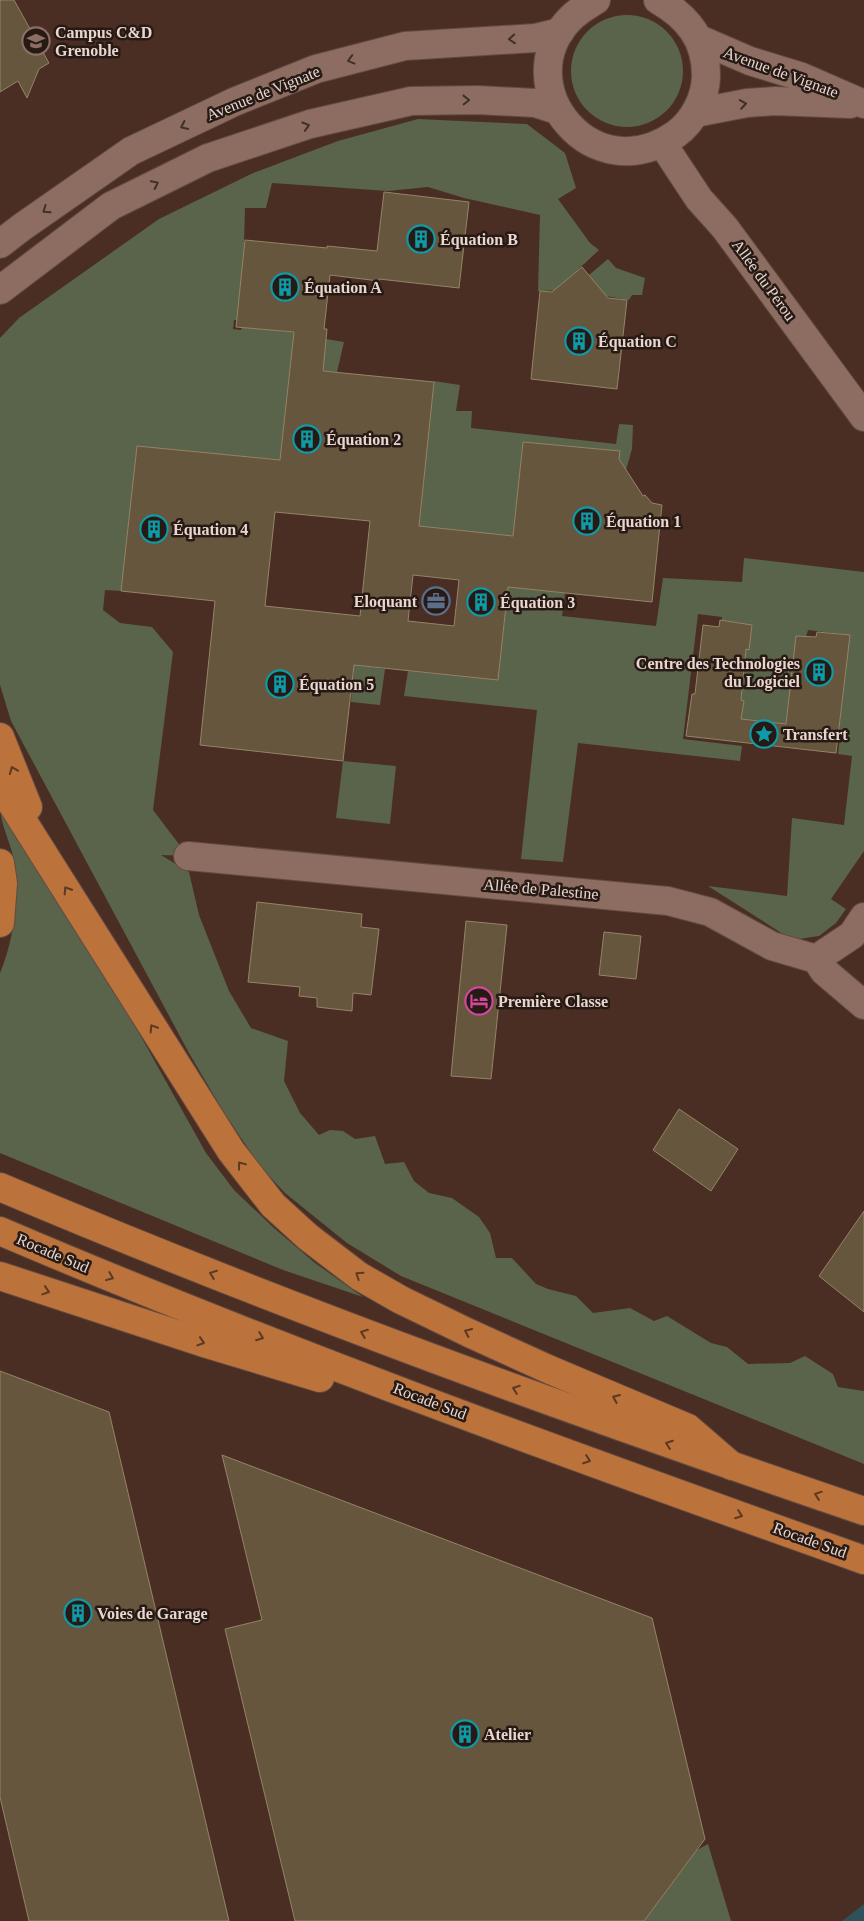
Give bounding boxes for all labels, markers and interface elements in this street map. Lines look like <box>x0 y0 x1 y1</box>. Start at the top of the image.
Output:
place label: Campus C&D Grenoble <box>55 24 152 59</box>
school or university icon: Campus C&D Grenoble <box>21 26 51 56</box>
one-way arrow <box>508 34 516 45</box>
street label: Avenue de Vignate <box>721 43 841 102</box>
one-way arrow <box>347 54 356 65</box>
street label: Avenue de Vignate <box>204 62 323 124</box>
one-way arrow <box>462 95 470 105</box>
one-way arrow <box>739 99 747 110</box>
one-way arrow <box>180 119 189 130</box>
one-way arrow <box>302 121 310 131</box>
one-way arrow <box>150 180 159 190</box>
one-way arrow <box>42 204 52 213</box>
building icon: Équation B <box>406 224 436 254</box>
place label: Équation B <box>440 230 518 249</box>
street label: Allée du Pérou <box>729 236 799 324</box>
building icon: Équation A <box>270 272 300 302</box>
place label: Équation A <box>304 278 382 297</box>
building icon: Équation C <box>564 326 594 356</box>
place label: Équation C <box>598 332 677 351</box>
building icon: Équation 2 <box>292 424 322 454</box>
place label: Équation 2 <box>326 430 401 449</box>
building icon: Équation 1 <box>572 506 602 536</box>
place label: Équation 1 <box>606 512 681 531</box>
building icon: Équation 4 <box>139 514 169 544</box>
place label: Équation 4 <box>173 520 248 539</box>
office icon: Eloquant <box>421 586 451 616</box>
building icon: Équation 3 <box>466 587 496 617</box>
place label: Eloquant <box>354 593 418 611</box>
place label: Équation 3 <box>500 593 575 612</box>
place label: Centre des Technologies du Logiciel <box>636 655 801 691</box>
building icon: Centre des Technologies du Logiciel <box>804 657 834 687</box>
building icon: Équation 5 <box>265 669 295 699</box>
place label: Équation 5 <box>299 675 374 694</box>
place icon: Transfert <box>749 719 779 749</box>
place label: Transfert <box>783 726 848 743</box>
one-way arrow <box>9 766 19 775</box>
street label: Allée de Palestine <box>483 875 599 903</box>
one-way arrow <box>64 887 73 896</box>
hotel icon: Première Classe <box>464 986 494 1016</box>
place label: Première Classe <box>498 993 608 1010</box>
one-way arrow <box>150 1024 159 1034</box>
one-way arrow <box>238 1161 247 1171</box>
street label: Rocade Sud <box>14 1230 92 1276</box>
one-way arrow <box>209 1270 218 1280</box>
one-way arrow <box>105 1271 113 1281</box>
one-way arrow <box>355 1272 365 1281</box>
one-way arrow <box>42 1285 50 1295</box>
one-way arrow <box>360 1328 369 1339</box>
one-way arrow <box>464 1329 473 1339</box>
one-way arrow <box>256 1331 264 1341</box>
one-way arrow <box>196 1336 204 1346</box>
street label: Rocade Sud <box>391 1379 469 1423</box>
one-way arrow <box>513 1385 521 1395</box>
one-way arrow <box>612 1393 621 1404</box>
one-way arrow <box>666 1440 674 1450</box>
one-way arrow <box>582 1454 590 1464</box>
one-way arrow <box>814 1491 823 1501</box>
one-way arrow <box>735 1509 743 1519</box>
street label: Rocade Sud <box>771 1519 849 1561</box>
building icon: Voies de Garage <box>63 1598 93 1628</box>
place label: Voies de Garage <box>97 1605 208 1623</box>
building icon: Atelier <box>450 1719 480 1749</box>
place label: Atelier <box>484 1726 531 1743</box>

